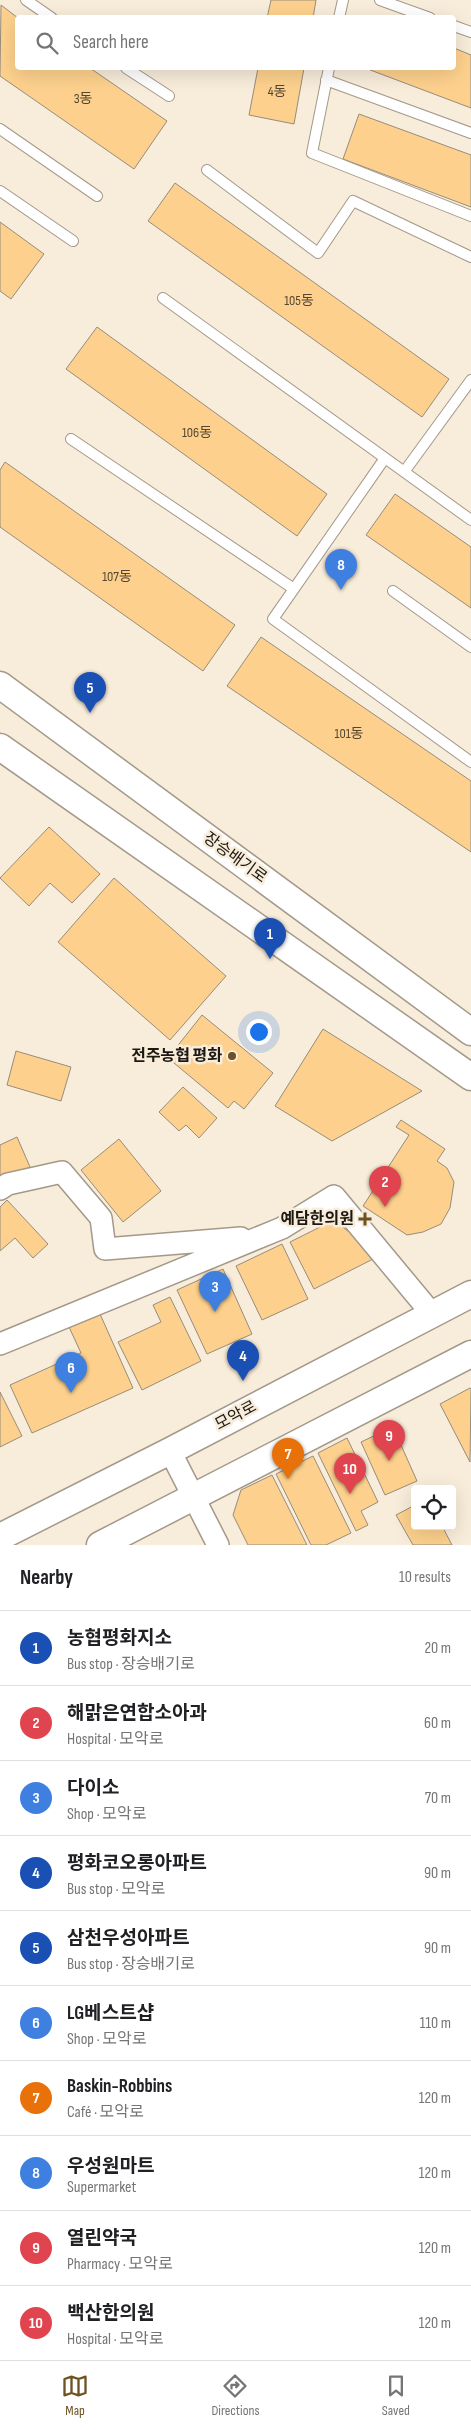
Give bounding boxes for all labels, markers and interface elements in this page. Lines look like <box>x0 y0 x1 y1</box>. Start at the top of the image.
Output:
search box <box>15 15 456 70</box>
icon: search <box>33 29 61 57</box>
text: Search here <box>73 31 149 54</box>
house number: 4동 <box>268 83 286 100</box>
house number: 3동 <box>74 90 92 107</box>
house number: 105동 <box>284 292 314 309</box>
house number: 106동 <box>182 424 212 441</box>
pin: 8 <box>325 549 357 590</box>
house number: 107동 <box>102 568 132 585</box>
pin: 5 <box>74 672 106 713</box>
house number: 101동 <box>335 725 364 742</box>
street label: 장승배기로 <box>200 829 271 887</box>
pin: 1 <box>254 918 286 959</box>
your location <box>246 1019 272 1045</box>
place label: 전주농협 평화 <box>131 1047 222 1066</box>
marker: 전주농협 평화 <box>226 1050 238 1062</box>
pin: 2 <box>369 1166 401 1207</box>
place label: 예담한의원 <box>280 1209 354 1229</box>
marker: 예담한의원 <box>358 1212 372 1226</box>
pin: 3 <box>199 1271 231 1312</box>
pin: 4 <box>227 1340 259 1381</box>
pin: 6 <box>55 1352 87 1393</box>
street label: 모악로 <box>212 1397 260 1435</box>
pin: 9 <box>373 1420 405 1461</box>
pin: 7 <box>272 1438 304 1479</box>
pin: 10 <box>334 1453 366 1494</box>
map controls <box>411 1485 456 1530</box>
button: locate <box>411 1485 456 1530</box>
text: Nearby <box>20 1565 73 1590</box>
text: 10 results <box>399 1568 451 1587</box>
text: 농협평화지소 <box>67 1627 172 1650</box>
text: 1 <box>33 1639 39 1658</box>
text: 20 m <box>424 1639 451 1658</box>
text: Bus stop · 장승배기로 <box>67 1655 195 1674</box>
text: 해맑은연합소아과 <box>67 1702 207 1725</box>
text: 2 <box>32 1714 40 1733</box>
text: 60 m <box>424 1714 451 1733</box>
text: Hospital · 모악로 <box>67 1730 163 1749</box>
text: 다이소 <box>67 1777 119 1800</box>
text: 3 <box>32 1789 40 1808</box>
text: 70 m <box>425 1789 451 1808</box>
text: Shop · 모악로 <box>67 1805 146 1824</box>
text: 평화코오롱아파트 <box>67 1852 207 1875</box>
text: 4 <box>32 1864 40 1883</box>
text: 90 m <box>424 1864 451 1883</box>
text: Bus stop · 모악로 <box>67 1880 165 1899</box>
text: 삼천우성아파트 <box>67 1927 189 1950</box>
text: 5 <box>32 1939 40 1958</box>
text: 90 m <box>424 1939 451 1958</box>
text: Bus stop · 장승배기로 <box>67 1955 195 1974</box>
text: LG베스트샵 <box>67 2002 154 2025</box>
text: 6 <box>32 2014 40 2033</box>
text: 110 m <box>420 2014 451 2033</box>
text: Shop · 모악로 <box>67 2030 146 2049</box>
text: Baskin-Robbins <box>67 2075 172 2098</box>
text: 7 <box>33 2089 39 2108</box>
text: 120 m <box>419 2089 451 2108</box>
text: Café · 모악로 <box>67 2103 144 2122</box>
text: 우성원마트 <box>67 2155 154 2178</box>
text: 8 <box>32 2164 40 2183</box>
text: 120 m <box>419 2164 451 2183</box>
text: Supermarket <box>67 2178 136 2197</box>
text: 열린약국 <box>67 2227 137 2250</box>
text: 9 <box>32 2239 40 2258</box>
text: 120 m <box>419 2239 451 2258</box>
text: Pharmacy · 모악로 <box>67 2255 173 2274</box>
text: 백산한의원 <box>67 2302 154 2325</box>
text: 10 <box>29 2314 43 2333</box>
text: 120 m <box>419 2314 451 2333</box>
text: Hospital · 모악로 <box>67 2330 163 2349</box>
tab: Map <box>61 2372 89 2419</box>
tab: Directions <box>211 2372 260 2419</box>
tab: Saved <box>382 2372 410 2419</box>

